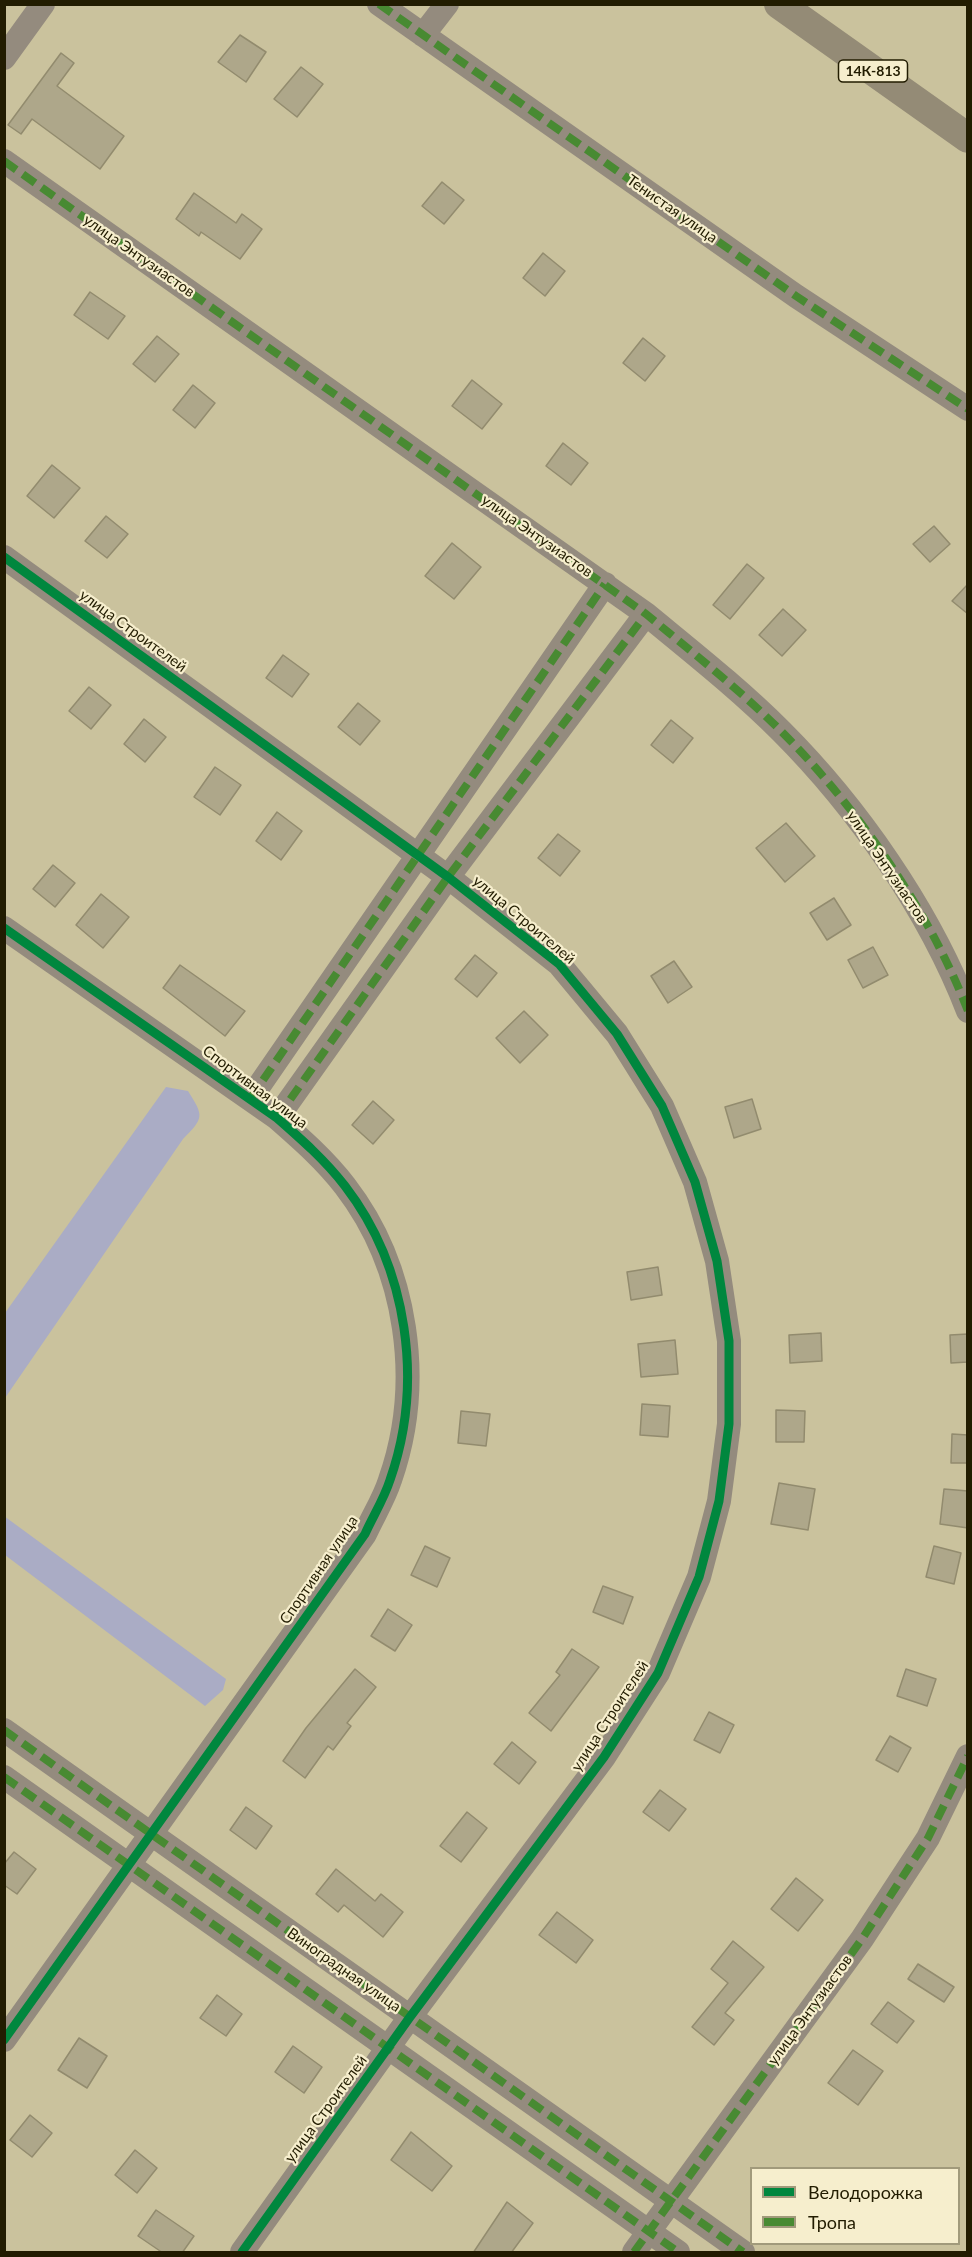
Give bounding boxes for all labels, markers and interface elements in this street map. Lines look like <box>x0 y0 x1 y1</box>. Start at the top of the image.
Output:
road number: 14К-813 <box>838 60 908 82</box>
street label: Тенистая улица <box>623 171 721 247</box>
street label: улица Энтузиастов <box>80 211 198 301</box>
street label: улица Энтузиастов <box>478 491 596 581</box>
street label: улица Строителей <box>76 586 190 676</box>
street label: улица Энтузиастов <box>843 807 931 927</box>
street label: улица Строителей <box>469 872 579 968</box>
street label: Спортивная улица <box>199 1042 311 1132</box>
street label: Спортивная улица <box>276 1512 362 1628</box>
street label: улица Строителей <box>568 1657 652 1775</box>
street label: Виноградная улица <box>284 1924 404 2016</box>
street label: улица Энтузиастов <box>764 1951 856 2069</box>
street label: улица Строителей <box>281 2052 371 2166</box>
legend <box>750 2167 960 2245</box>
text: Велодорожка <box>808 2181 923 2203</box>
text: Тропа <box>808 2211 856 2233</box>

